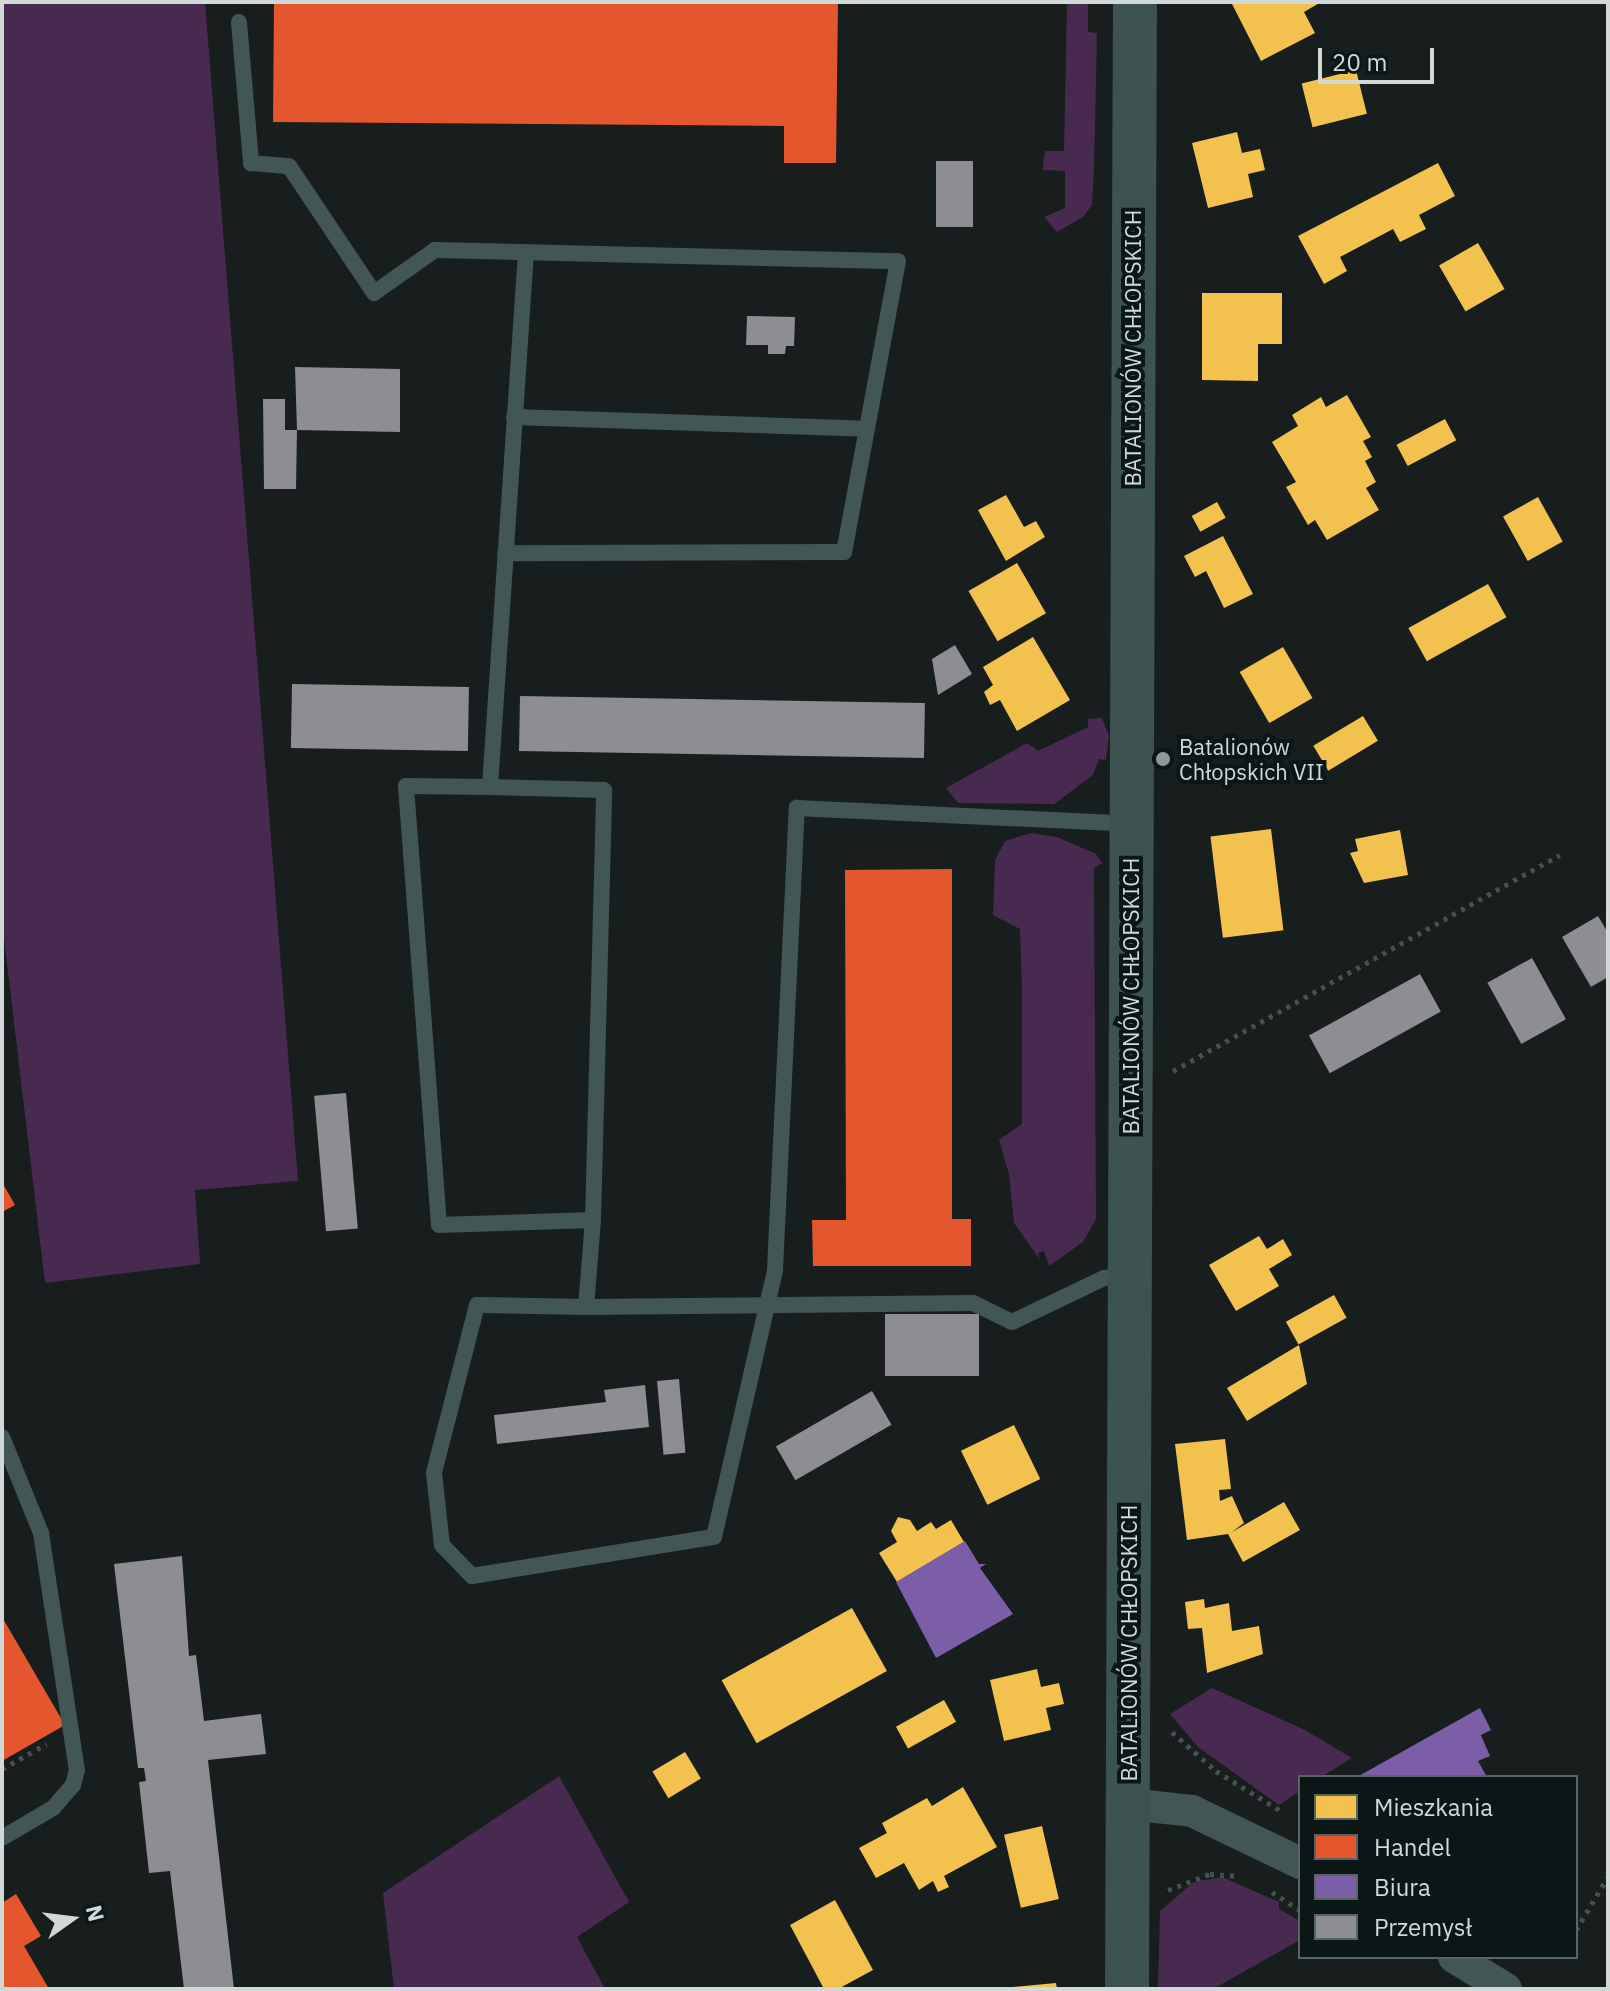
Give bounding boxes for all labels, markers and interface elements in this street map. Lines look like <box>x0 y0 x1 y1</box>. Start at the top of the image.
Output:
scale bar <box>1322 32 1438 82</box>
text: 20 m <box>1332 46 1387 78</box>
street label: BATALIONÓW CHŁOPSKICH <box>1120 210 1146 486</box>
place label: Batalionów Chłopskich VII <box>1179 733 1324 784</box>
marker: Batalionów Chłopskich VII <box>1154 750 1172 768</box>
street label: BATALIONÓW CHŁOPSKICH <box>1118 858 1144 1134</box>
street label: BATALIONÓW CHŁOPSKICH <box>1116 1505 1142 1781</box>
legend <box>1298 1775 1578 1959</box>
text: Mieszkania <box>1374 1791 1493 1823</box>
text: Handel <box>1374 1831 1451 1863</box>
text: Biura <box>1374 1871 1431 1903</box>
north arrow <box>32 1879 112 1959</box>
text: N <box>80 1902 112 1924</box>
text: Przemysł <box>1374 1911 1472 1943</box>

